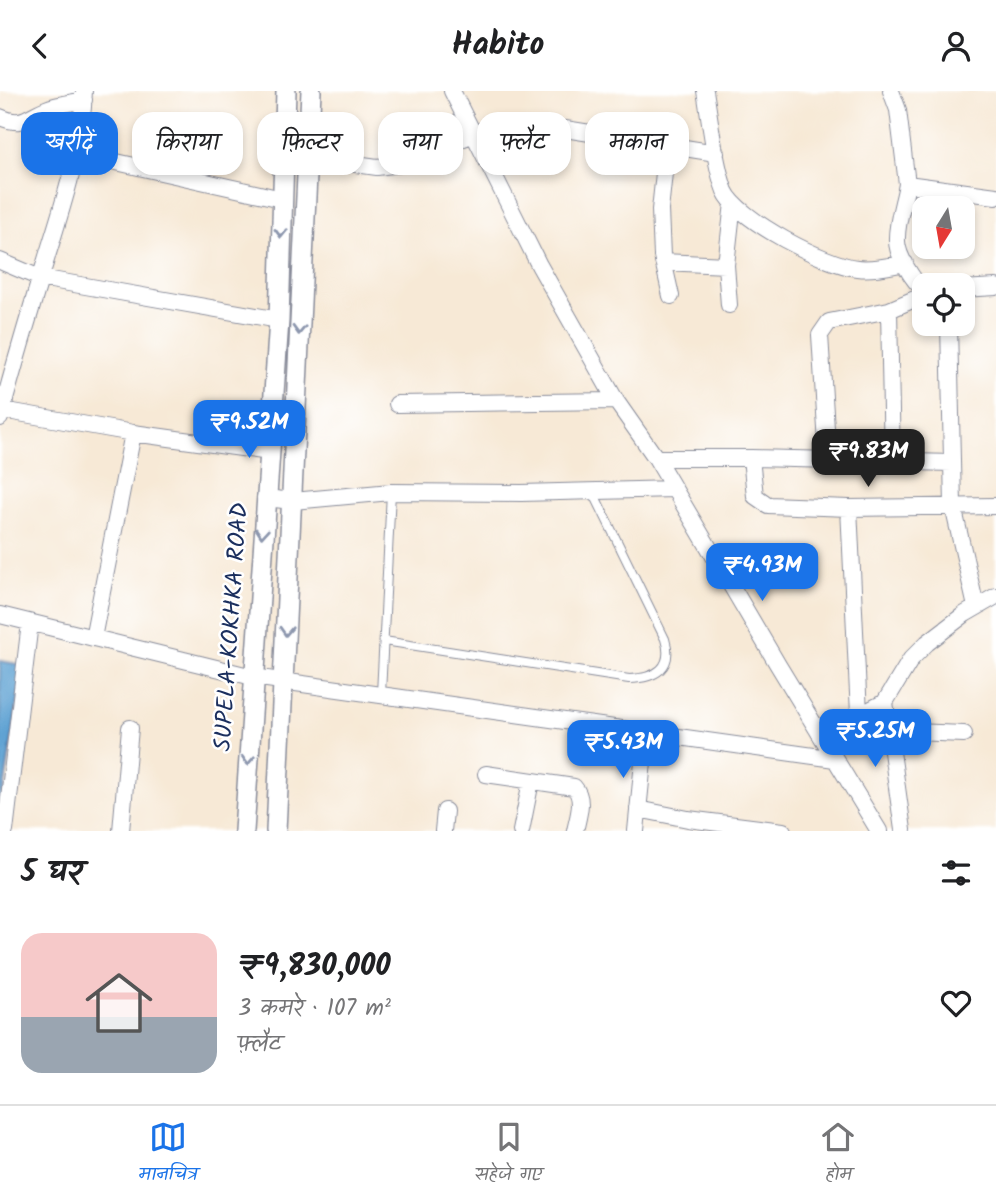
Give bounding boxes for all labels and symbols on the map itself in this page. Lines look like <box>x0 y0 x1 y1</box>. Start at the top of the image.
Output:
north arrow <box>912 196 975 259</box>
one-way arrow <box>273 227 288 238</box>
one-way arrow <box>292 325 307 336</box>
pin: ₹9.52M <box>192 401 306 460</box>
pin: ₹9.83M <box>811 429 925 489</box>
street label: SUPELA-KOKHKA ROAD <box>204 501 260 753</box>
one-way arrow <box>255 528 270 539</box>
pin: ₹4.93M <box>705 543 819 603</box>
one-way arrow <box>278 626 293 637</box>
pin: ₹5.25M <box>818 709 932 769</box>
pin: ₹5.43M <box>566 721 680 780</box>
one-way arrow <box>241 755 256 766</box>

